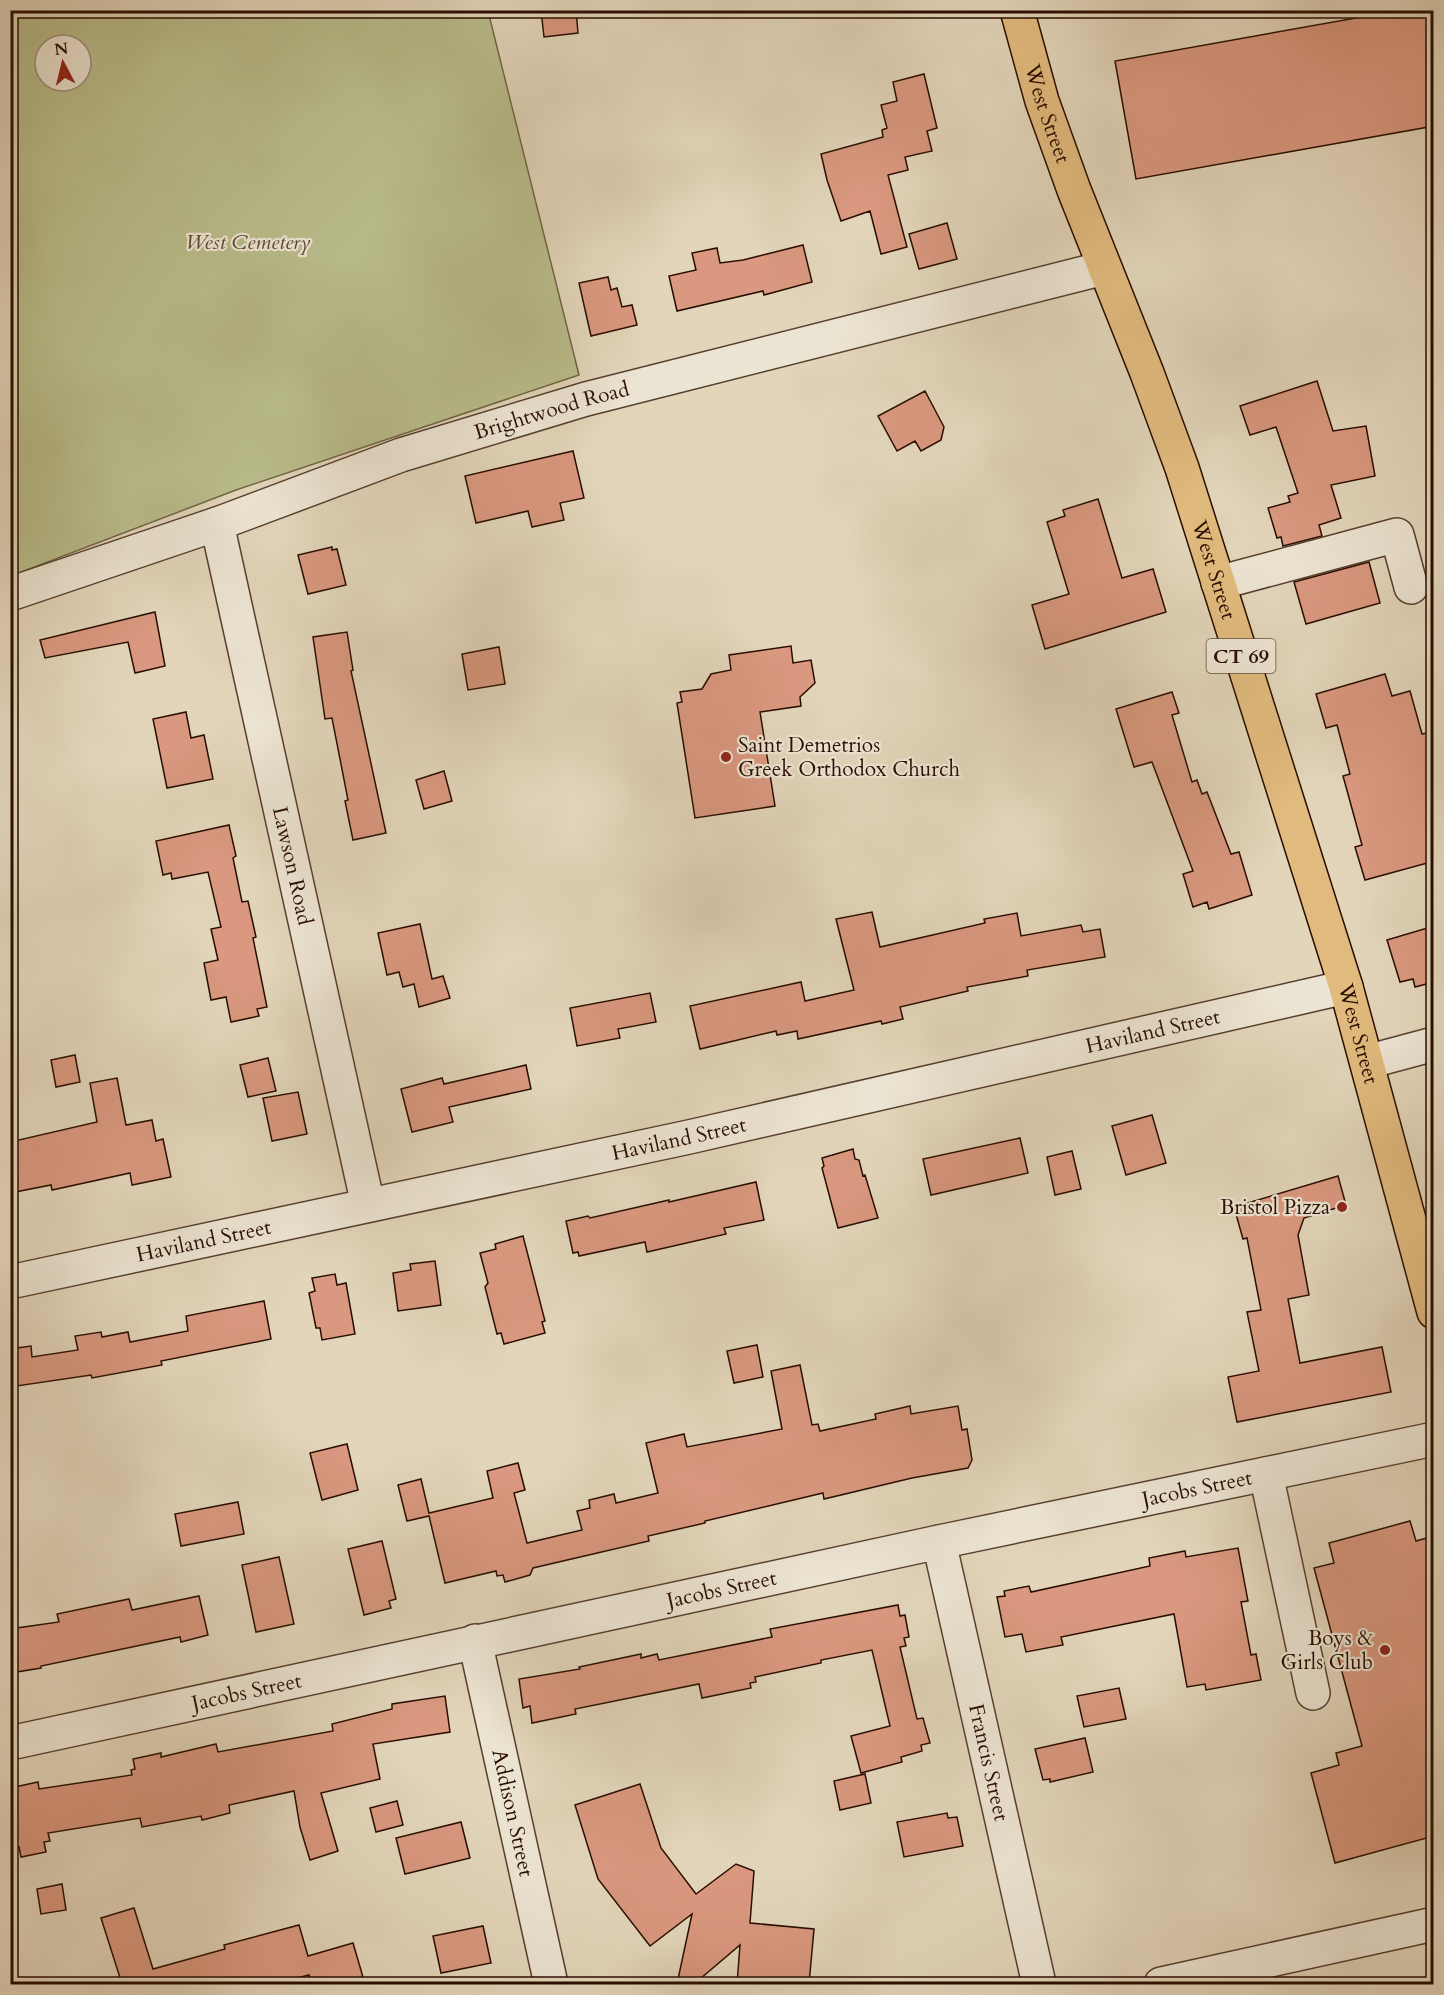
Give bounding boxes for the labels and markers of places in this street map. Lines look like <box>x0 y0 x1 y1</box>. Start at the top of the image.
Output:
place label: Saint Demetrios Greek Orthodox Church <box>738 731 960 784</box>
marker: Saint Demetrios Greek Orthodox Church <box>719 750 733 764</box>
place label: Bristol Pizza <box>1220 1193 1330 1222</box>
marker: Bristol Pizza <box>1335 1200 1349 1214</box>
place label: Boys & Girls Club <box>1281 1624 1373 1677</box>
marker: Boys & Girls Club <box>1378 1643 1392 1657</box>

